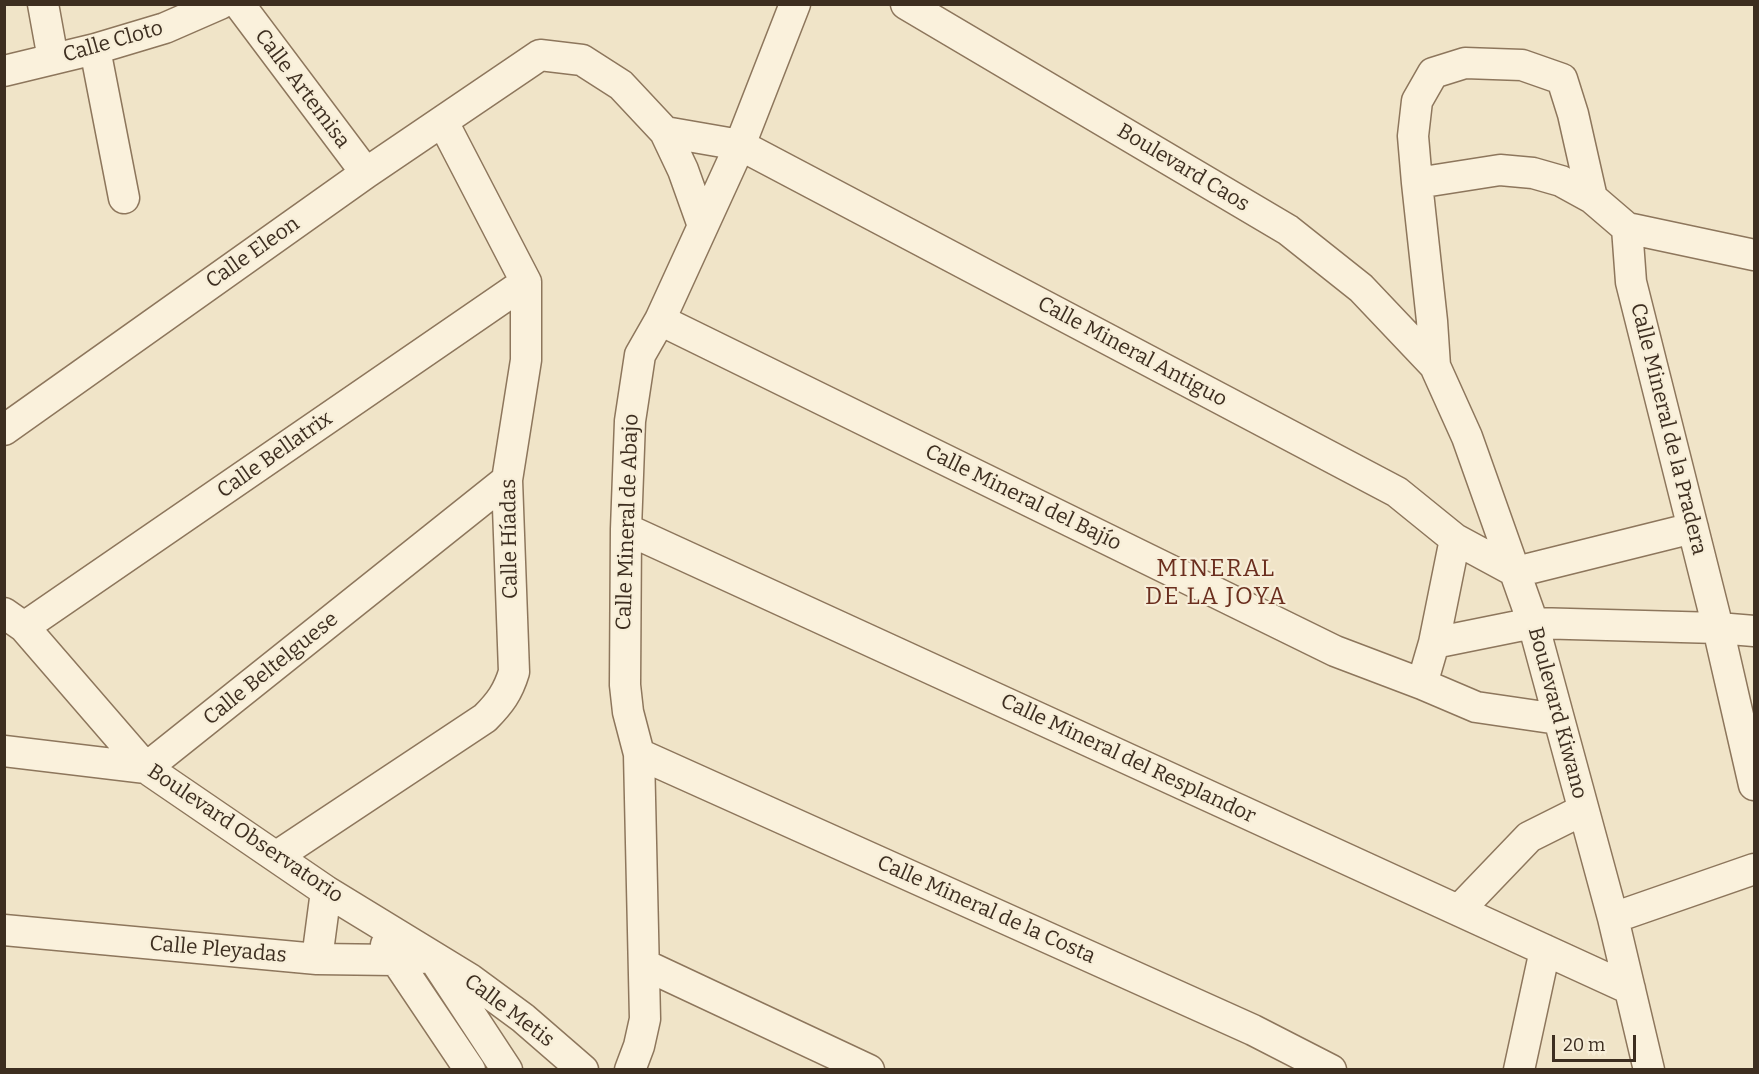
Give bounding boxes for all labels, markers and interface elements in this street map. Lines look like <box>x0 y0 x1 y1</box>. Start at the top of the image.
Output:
street label: Calle Cloto <box>60 16 166 68</box>
street label: Calle Artemisa <box>249 24 355 154</box>
street label: Boulevard Caos <box>1112 119 1254 217</box>
street label: Calle Eleon <box>201 212 305 294</box>
street label: Calle Mineral Antiguo <box>1033 291 1231 413</box>
street label: Calle Mineral de la Pradera <box>1625 301 1711 557</box>
street label: Calle Bellatrix <box>213 406 337 504</box>
street label: Calle Mineral de Abajo <box>612 413 644 631</box>
street label: Calle Mineral del Bajío <box>921 439 1125 557</box>
street label: Calle Híadas <box>496 479 524 599</box>
district label: MINERAL DE LA JOYA <box>1145 555 1287 611</box>
street label: Calle Beltelguese <box>199 607 343 731</box>
street label: Boulevard Kiwano <box>1522 624 1592 802</box>
street label: Calle Mineral del Resplandor <box>997 689 1259 829</box>
street label: Boulevard Observatorio <box>142 759 348 909</box>
street label: Calle Mineral de la Costa <box>873 850 1099 970</box>
street label: Calle Pleyadas <box>148 931 288 969</box>
street label: Calle Metis <box>459 969 559 1053</box>
scale bar <box>1555 1023 1639 1061</box>
text: 20 m <box>1563 1034 1605 1056</box>

